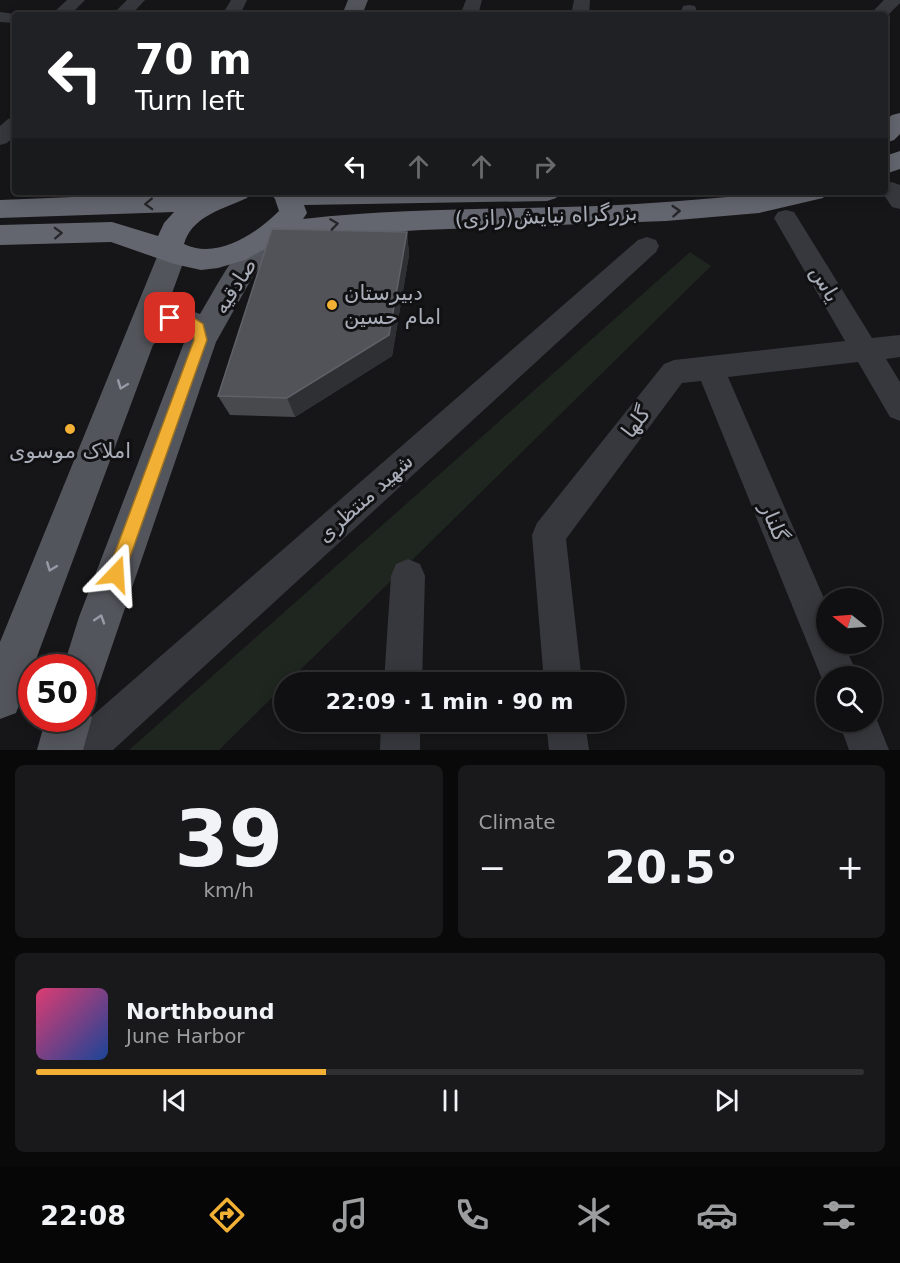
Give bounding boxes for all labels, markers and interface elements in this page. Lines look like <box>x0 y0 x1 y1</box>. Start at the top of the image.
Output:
text: 70 m <box>135 35 252 84</box>
icon: left <box>36 36 114 114</box>
text: Turn left <box>135 85 245 116</box>
icon: left <box>339 150 372 183</box>
icon: ahead <box>402 150 435 183</box>
icon: ahead <box>465 150 498 183</box>
icon: right <box>528 150 561 183</box>
one-way arrow <box>145 197 154 210</box>
street label: بزرگراه نیایش(رازی) <box>454 201 638 231</box>
one-way arrow <box>671 205 680 218</box>
one-way arrow <box>329 219 339 231</box>
one-way arrow <box>54 226 63 239</box>
street label: صادقیه <box>208 254 262 318</box>
street label: یاس <box>805 262 845 307</box>
place label: دبیرستان امام حسین <box>344 281 441 329</box>
pin <box>144 292 195 343</box>
marker: دبیرستان امام حسین <box>325 298 339 312</box>
icon: arrive <box>153 301 186 334</box>
one-way arrow <box>116 379 129 390</box>
street label: گلها <box>616 402 656 442</box>
marker: املاک موسوی <box>63 422 77 436</box>
place label: املاک موسوی <box>9 439 131 463</box>
street label: شهید منتظری <box>312 449 418 547</box>
street label: گلنار <box>755 498 793 545</box>
position arrow <box>84 542 148 606</box>
one-way arrow <box>46 560 58 571</box>
north arrow <box>816 588 882 654</box>
map controls <box>816 588 882 732</box>
one-way arrow <box>93 614 105 625</box>
speed limit sign: 50 <box>18 654 96 732</box>
button: search <box>816 666 882 732</box>
text: 22:09 · 1 min · 90 m <box>326 689 573 714</box>
text: 39 <box>174 794 283 884</box>
text: Climate <box>479 810 555 834</box>
text: 20.5° <box>604 841 738 894</box>
text: − <box>479 848 506 887</box>
text: + <box>836 848 864 887</box>
text: km/h <box>204 878 254 902</box>
text: Northbound <box>126 999 275 1024</box>
text: June Harbor <box>126 1024 245 1048</box>
icon: previous <box>158 1084 191 1117</box>
icon: pause <box>434 1084 467 1117</box>
icon: next <box>710 1084 743 1117</box>
icon: directions <box>206 1194 248 1236</box>
icon: music <box>329 1194 371 1236</box>
icon: phone <box>451 1194 493 1236</box>
icon: climate <box>573 1194 615 1236</box>
icon: car <box>696 1194 738 1236</box>
icon: filters <box>818 1194 860 1236</box>
text: 22:08 <box>40 1200 126 1231</box>

